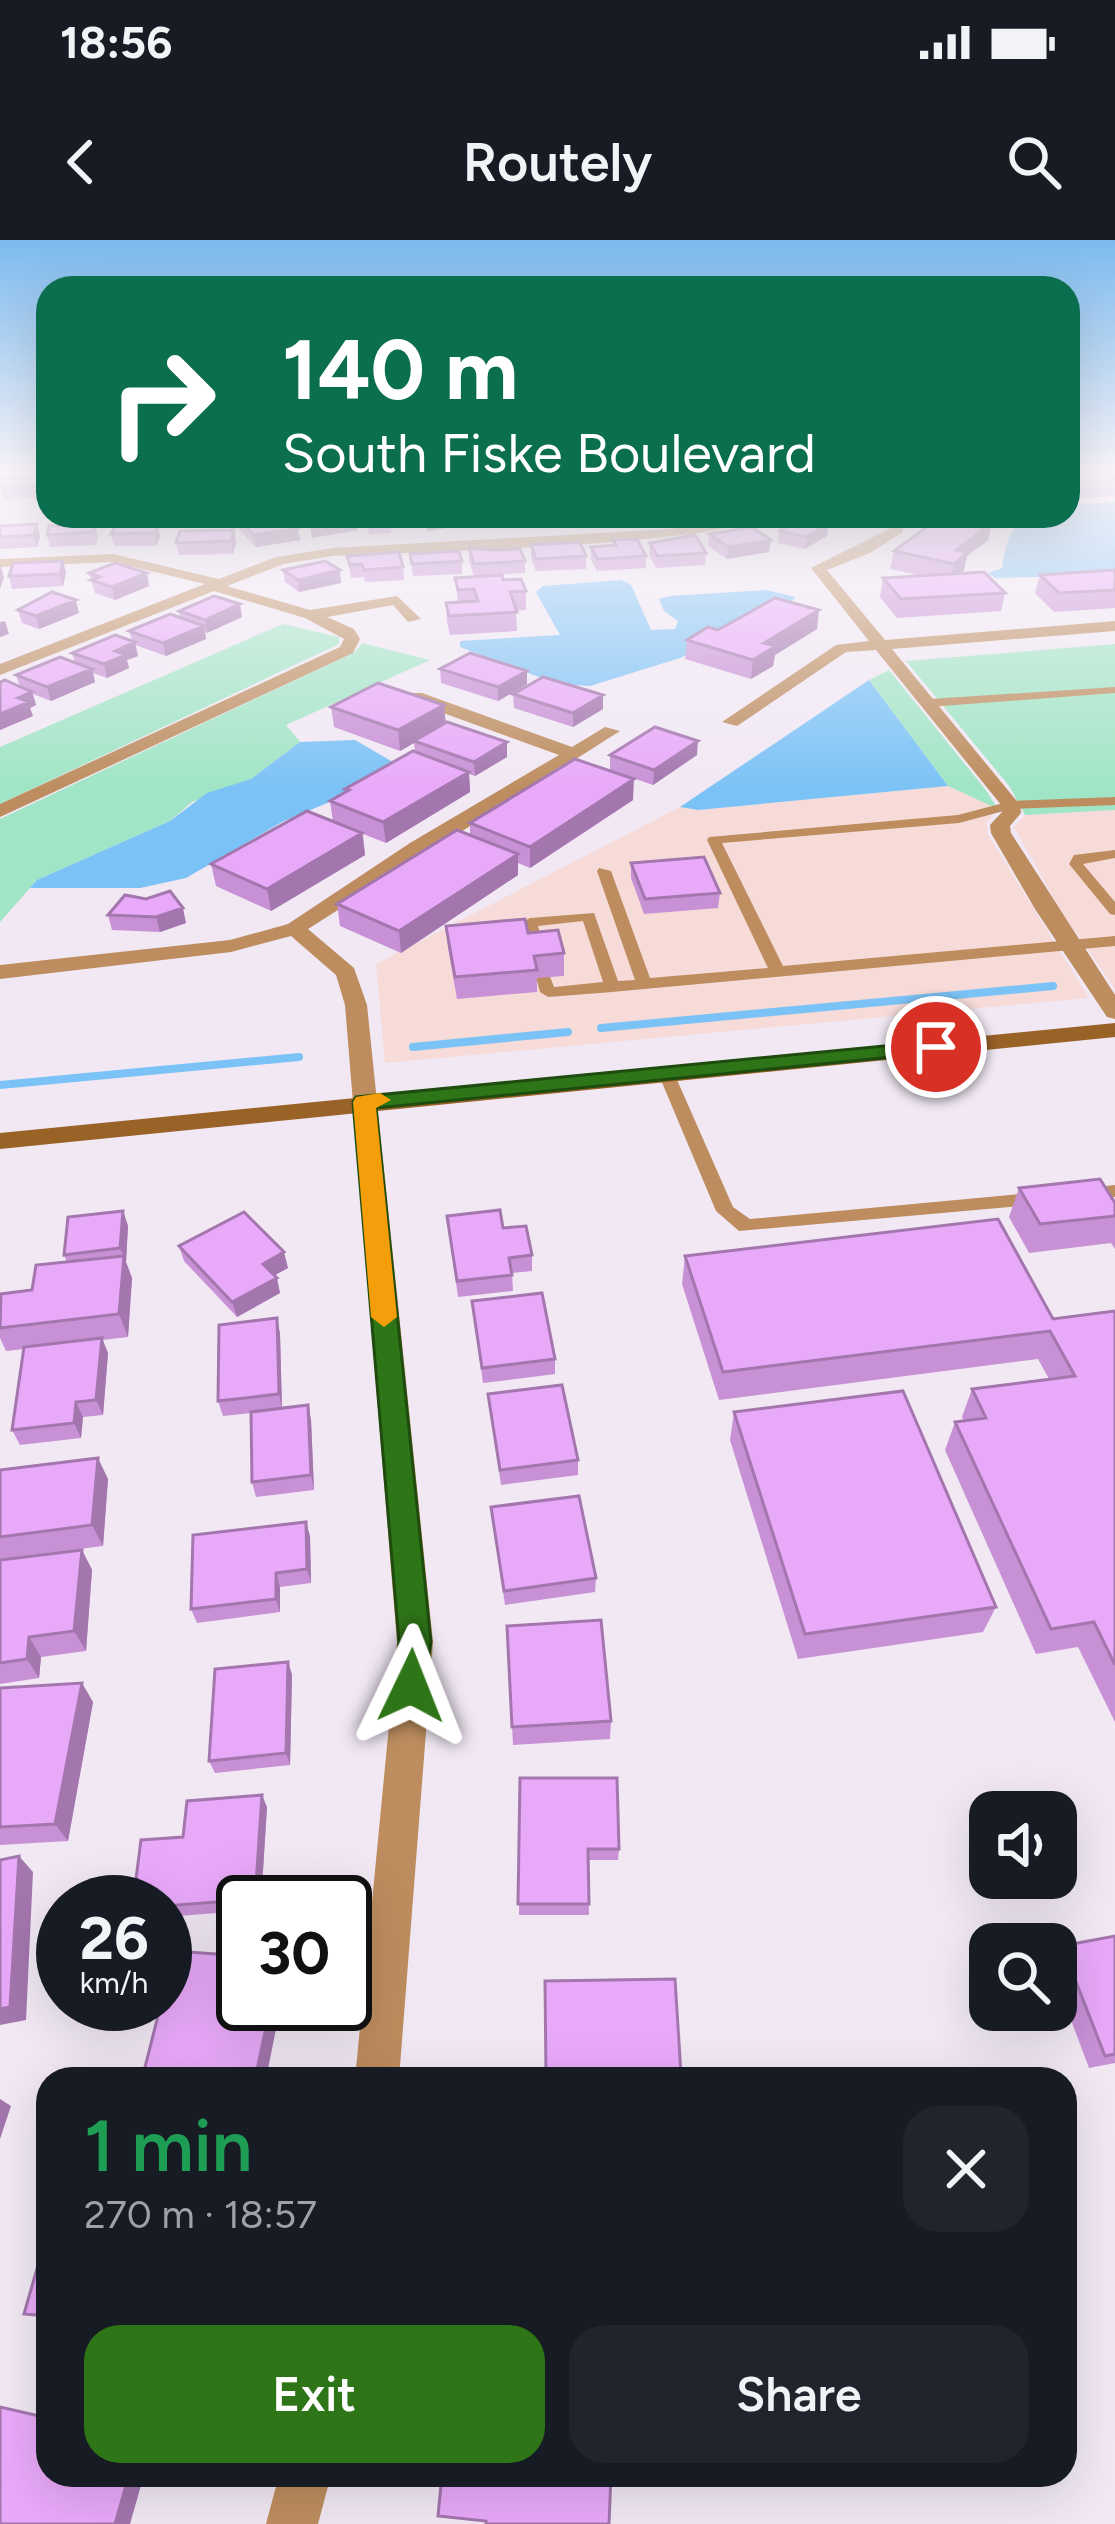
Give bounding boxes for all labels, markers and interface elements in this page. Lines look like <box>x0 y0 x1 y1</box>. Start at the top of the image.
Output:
text: 18:56 <box>60 15 172 69</box>
icon: back <box>48 129 114 195</box>
icon: search <box>1001 129 1067 195</box>
text: Routely <box>463 130 652 195</box>
text: 140 m <box>282 319 518 420</box>
icon: right <box>84 324 240 480</box>
text: South Fiske Boulevard <box>282 421 816 486</box>
pin <box>885 996 987 1098</box>
icon: arrive <box>903 1014 969 1080</box>
position arrow <box>348 1623 474 1749</box>
map controls <box>969 1791 1077 2031</box>
button: sound <box>969 1791 1077 1899</box>
speed limit sign: 30 <box>216 1875 372 2031</box>
text: 26 <box>79 1902 149 1974</box>
button: search <box>969 1923 1077 2031</box>
text: km/h <box>80 1964 148 2001</box>
text: 1 min <box>84 2103 252 2189</box>
button: close <box>903 2106 1029 2232</box>
text: 270 m · 18:57 <box>84 2191 317 2238</box>
button: Exit <box>84 2325 545 2463</box>
button: Share <box>569 2325 1029 2463</box>

